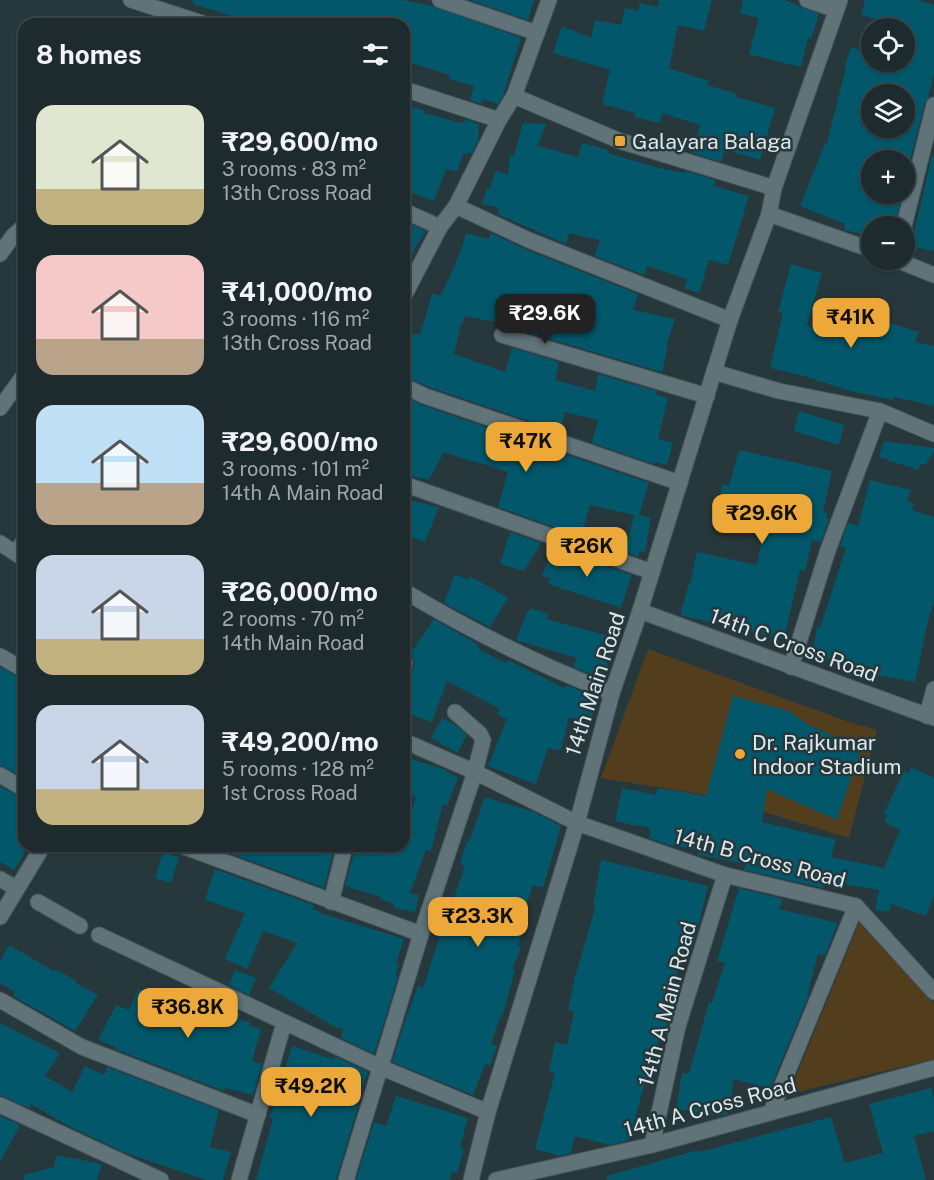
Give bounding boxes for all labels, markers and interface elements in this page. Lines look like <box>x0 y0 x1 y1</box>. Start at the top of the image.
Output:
map controls <box>861 18 915 270</box>
button: locate <box>861 18 915 72</box>
icon: filters <box>359 38 392 71</box>
text: 8 homes <box>36 39 142 70</box>
button: layers <box>861 84 915 138</box>
text: ₹29,600/mo <box>222 126 378 157</box>
icon: home <box>84 129 156 201</box>
place label: Galayara Balaga <box>632 129 792 154</box>
marker: Galayara Balaga <box>613 134 627 148</box>
button: + <box>861 150 915 204</box>
text: 3 rooms · 83 m² <box>222 157 366 181</box>
text: 13th Cross Road <box>222 181 372 205</box>
button: − <box>861 216 915 270</box>
text: ₹41,000/mo <box>222 276 372 307</box>
icon: home <box>84 279 156 351</box>
pin: ₹29.6K <box>496 294 594 345</box>
pin: ₹41K <box>815 298 887 349</box>
text: ₹29.6K <box>509 301 581 325</box>
text: ₹41K <box>827 305 875 329</box>
text: 3 rooms · 116 m² <box>222 307 369 331</box>
text: 13th Cross Road <box>222 331 372 355</box>
pin: ₹47K <box>490 422 562 473</box>
text: ₹29,600/mo <box>222 426 378 457</box>
icon: home <box>84 429 156 501</box>
text: ₹47K <box>500 429 552 453</box>
text: 3 rooms · 101 m² <box>222 457 369 481</box>
text: 14th A Main Road <box>222 481 384 505</box>
pin: ₹29.6K <box>713 494 811 545</box>
text: ₹29.6K <box>726 501 798 525</box>
pin: ₹26K <box>551 527 623 578</box>
text: ₹26K <box>560 534 614 558</box>
text: ₹26,000/mo <box>222 576 378 607</box>
icon: home <box>84 579 156 651</box>
street label: 14th C Cross Road <box>707 603 881 687</box>
text: 2 rooms · 70 m² <box>222 607 364 631</box>
street label: 14th Main Road <box>560 609 630 759</box>
text: 14th Main Road <box>222 631 364 655</box>
text: ₹49,200/mo <box>222 726 379 757</box>
icon: home <box>84 729 156 801</box>
place label: Dr. Rajkumar Indoor Stadium <box>752 730 901 779</box>
marker: Dr. Rajkumar Indoor Stadium <box>733 747 747 761</box>
text: 5 rooms · 128 m² <box>222 757 374 781</box>
text: 1st Cross Road <box>222 781 358 805</box>
street label: 14th B Cross Road <box>671 823 849 893</box>
pin: ₹23.3K <box>429 897 527 948</box>
text: ₹23.3K <box>442 904 514 928</box>
street label: 14th A Main Road <box>633 919 701 1089</box>
pin: ₹36.8K <box>139 988 237 1039</box>
text: ₹36.8K <box>152 995 224 1019</box>
pin: ₹49.2K <box>262 1067 360 1118</box>
street label: 14th A Cross Road <box>621 1072 799 1142</box>
text: ₹49.2K <box>275 1074 347 1098</box>

